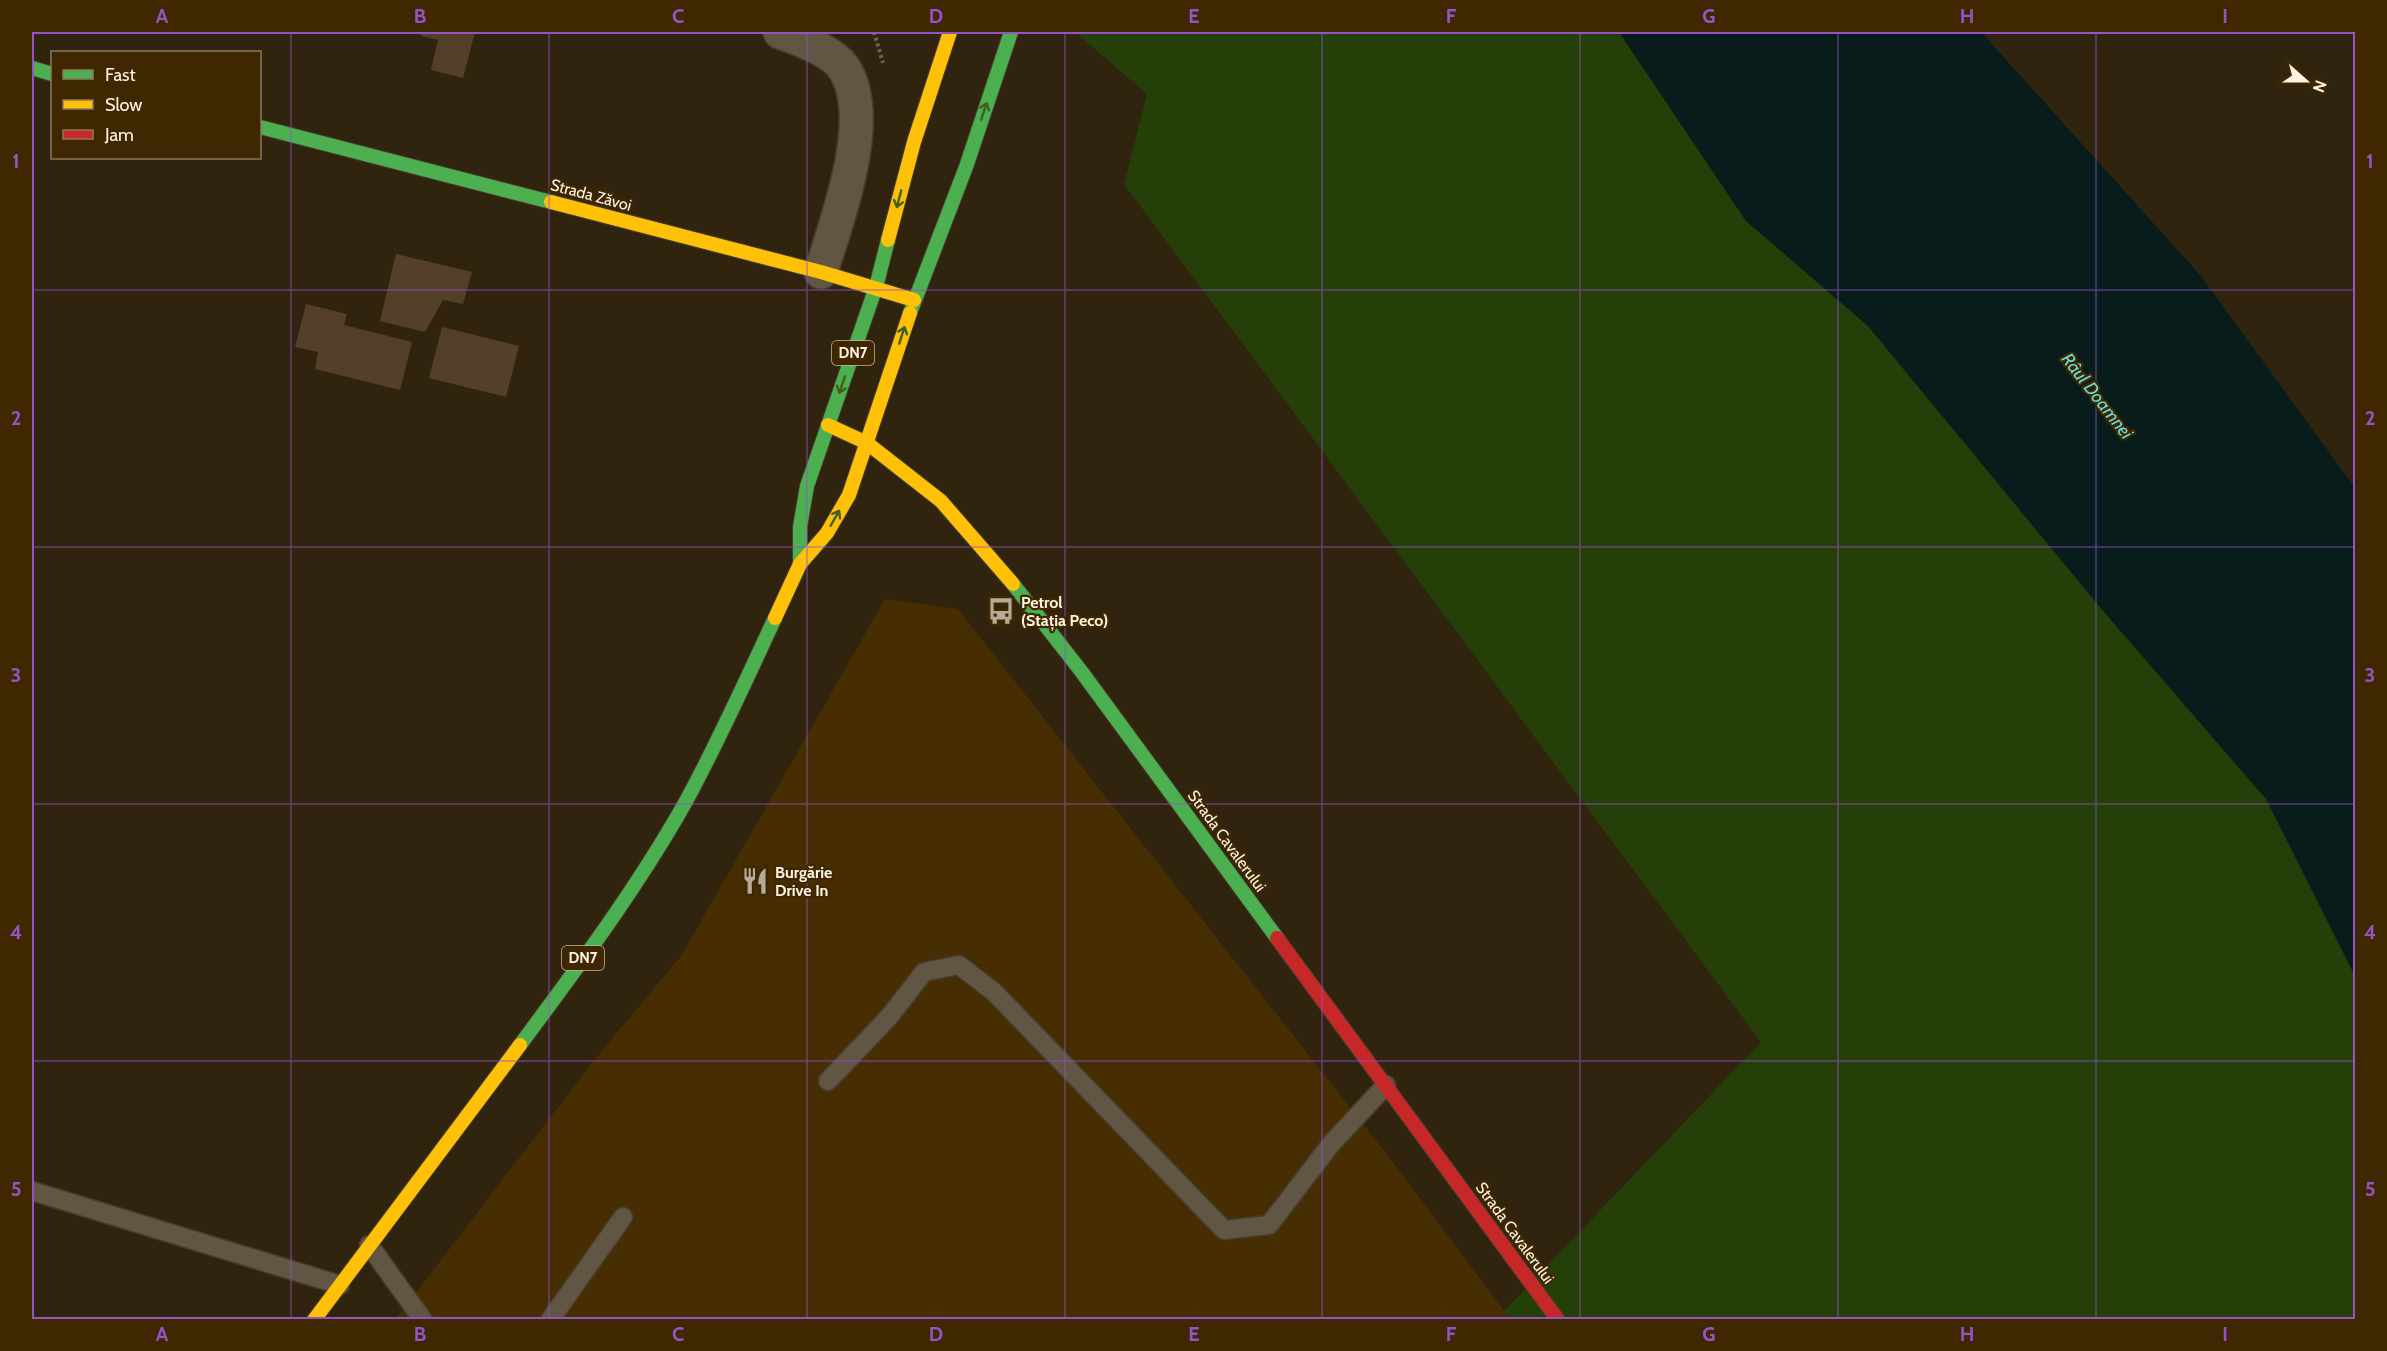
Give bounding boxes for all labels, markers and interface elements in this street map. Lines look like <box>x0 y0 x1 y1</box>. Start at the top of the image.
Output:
text: A <box>156 4 169 28</box>
text: B <box>414 4 426 28</box>
text: C <box>672 4 684 28</box>
text: D <box>929 4 943 28</box>
text: E <box>1188 4 1200 28</box>
text: F <box>1446 4 1457 28</box>
text: G <box>1702 4 1716 28</box>
text: H <box>1960 4 1974 28</box>
text: I <box>2222 4 2228 28</box>
legend <box>51 51 261 159</box>
north arrow <box>2276 51 2336 111</box>
text: Fast <box>105 64 136 86</box>
text: N <box>2309 78 2330 95</box>
text: Slow <box>105 94 142 116</box>
one-way arrow <box>980 103 991 121</box>
text: Jam <box>104 124 134 146</box>
text: 1 <box>12 149 20 173</box>
text: 1 <box>2366 149 2374 173</box>
street label: Strada Zăvoi <box>548 175 634 215</box>
one-way arrow <box>893 189 904 208</box>
one-way arrow <box>897 326 908 345</box>
road number: DN7 <box>832 341 874 365</box>
water label: Râul Doamnei <box>2057 349 2138 444</box>
one-way arrow <box>835 375 846 394</box>
text: 2 <box>11 406 21 430</box>
text: 2 <box>2365 406 2375 430</box>
one-way arrow <box>830 510 842 527</box>
place label: Petrol (Stația Peco) <box>1021 593 1108 631</box>
bus stop icon: Petrol (Stația Peco) <box>986 596 1016 626</box>
text: 3 <box>11 663 21 687</box>
text: 3 <box>2365 663 2375 687</box>
street label: Strada Cavalerului <box>1184 787 1270 895</box>
place label: Burgărie Drive In <box>775 863 832 900</box>
restaurant icon: Burgărie Drive In <box>740 866 770 896</box>
text: 4 <box>10 920 22 944</box>
text: 4 <box>2364 920 2376 944</box>
road number: DN7 <box>562 946 604 970</box>
text: 5 <box>11 1177 21 1201</box>
text: 5 <box>2365 1177 2375 1201</box>
street label: Strada Cavalerului <box>1472 1179 1558 1287</box>
text: A <box>156 1322 169 1346</box>
text: B <box>414 1322 426 1346</box>
text: C <box>672 1322 684 1346</box>
text: D <box>929 1322 943 1346</box>
text: E <box>1188 1322 1200 1346</box>
text: F <box>1446 1322 1457 1346</box>
text: G <box>1702 1322 1716 1346</box>
text: H <box>1960 1322 1974 1346</box>
text: I <box>2222 1322 2228 1346</box>

